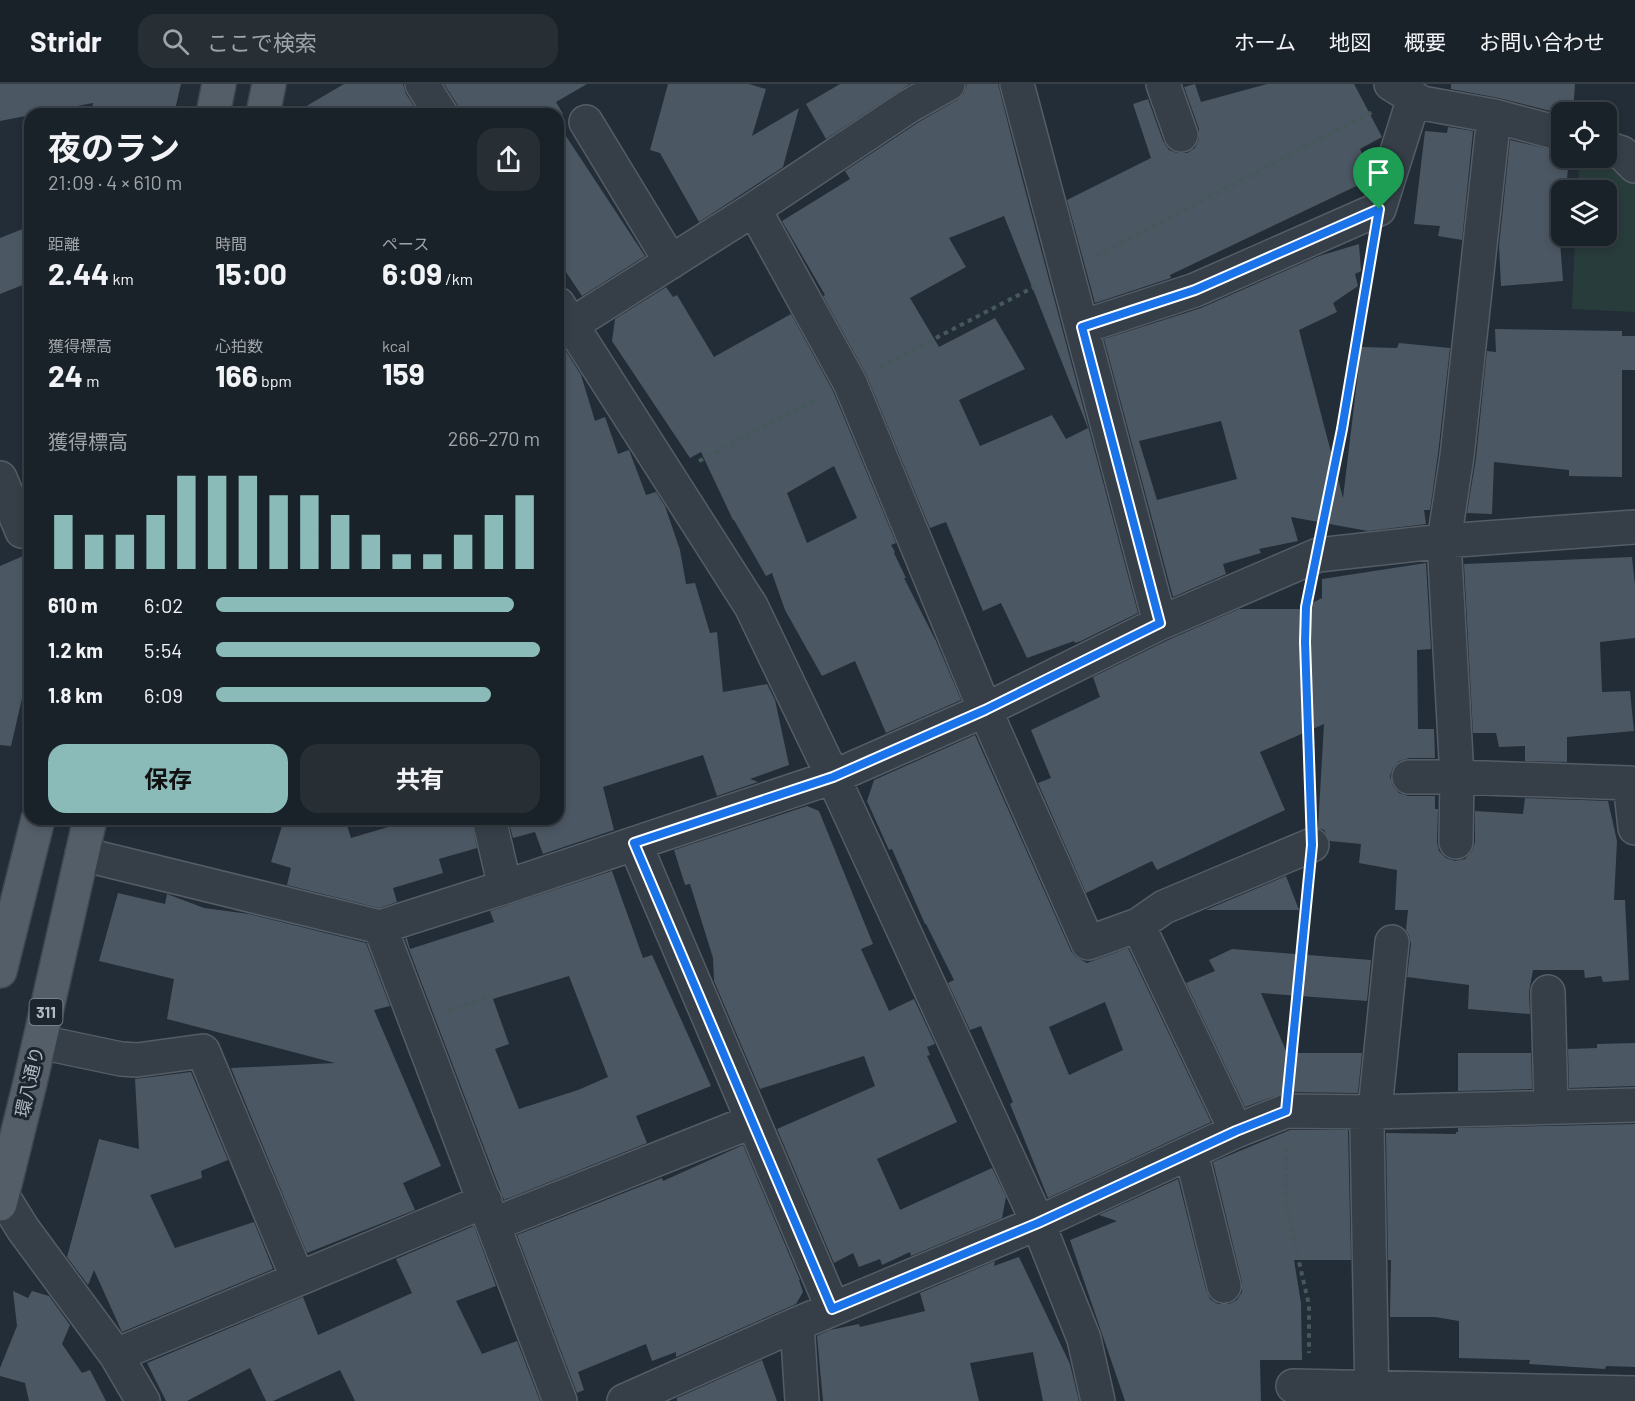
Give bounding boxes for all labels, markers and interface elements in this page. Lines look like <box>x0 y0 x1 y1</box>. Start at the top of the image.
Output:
search box <box>138 14 558 68</box>
text: Stridr <box>30 24 102 58</box>
icon: search <box>159 25 192 58</box>
text: ここで検索 <box>207 29 317 55</box>
text: ホーム <box>1234 29 1296 54</box>
text: 地図 <box>1329 29 1371 54</box>
text: 概要 <box>1404 29 1446 54</box>
text: お問い合わせ <box>1479 29 1605 54</box>
map controls <box>1551 102 1617 246</box>
button: locate <box>1551 102 1617 168</box>
text: 夜のラン <box>48 127 180 167</box>
button: share <box>477 128 540 191</box>
pin <box>1353 147 1404 209</box>
icon: arrive <box>1362 156 1395 189</box>
text: 21:09 · 4 × 610 m <box>48 170 182 194</box>
button: layers <box>1551 180 1617 246</box>
text: 距離 <box>48 234 80 253</box>
text: 時間 <box>215 234 247 253</box>
text: ペース <box>382 234 429 253</box>
text: 2.44 <box>48 255 109 291</box>
text: 15:00 <box>215 255 287 291</box>
text: 6:09 <box>382 255 442 291</box>
text: km <box>109 269 134 288</box>
text: /km <box>442 269 473 288</box>
text: 獲得標高 <box>48 336 112 355</box>
text: 心拍数 <box>215 336 263 355</box>
text: kcal <box>382 336 410 355</box>
text: 159 <box>382 355 425 391</box>
text: 24 <box>48 357 83 393</box>
text: 166 <box>215 357 258 393</box>
text: m <box>83 371 99 390</box>
text: bpm <box>258 371 292 390</box>
text: 266–270 m <box>448 426 540 450</box>
text: 獲得標高 <box>48 429 128 453</box>
text: 610 m <box>48 593 98 617</box>
text: 6:02 <box>144 593 183 617</box>
text: 1.2 km <box>48 638 103 662</box>
text: 5:54 <box>144 638 182 662</box>
text: 1.8 km <box>48 683 103 707</box>
text: 6:09 <box>144 683 183 707</box>
button: 保存 <box>48 744 288 813</box>
button: 共有 <box>300 744 540 813</box>
road number: 311 <box>30 999 63 1025</box>
street label: 環八通り <box>10 1044 48 1119</box>

